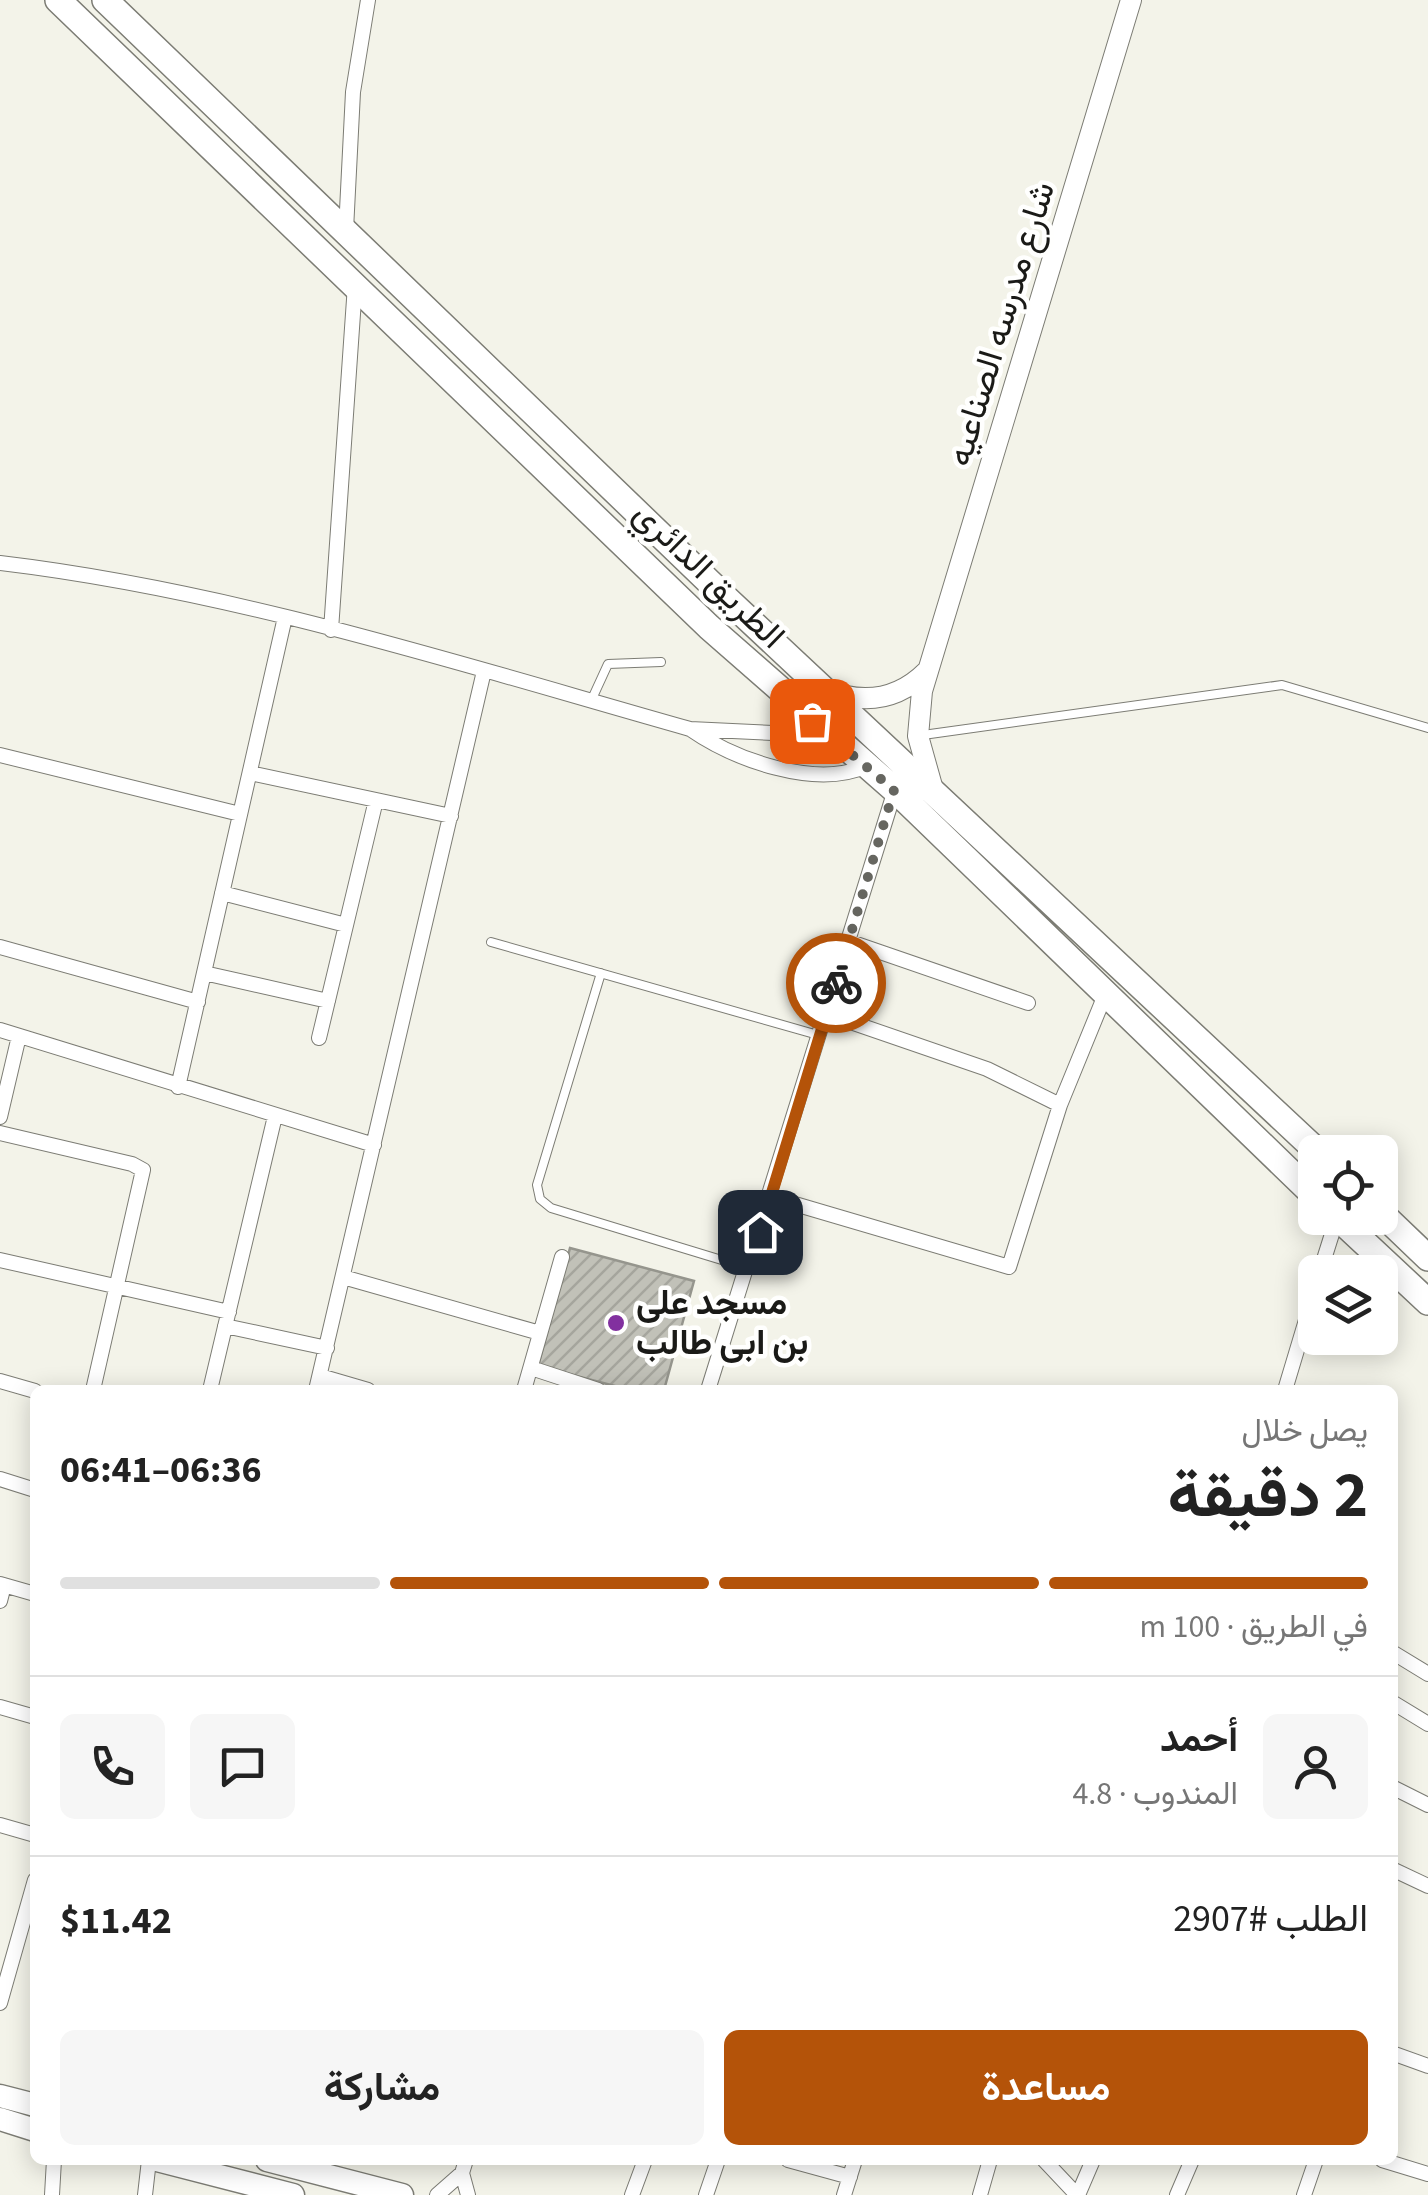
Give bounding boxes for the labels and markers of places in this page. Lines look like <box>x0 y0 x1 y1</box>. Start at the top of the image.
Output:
pin <box>770 679 855 764</box>
pin <box>718 1190 803 1275</box>
place label: مسجد على بن ابى طالب <box>636 1278 808 1368</box>
marker: مسجد على بن ابى طالب <box>605 1312 627 1334</box>

